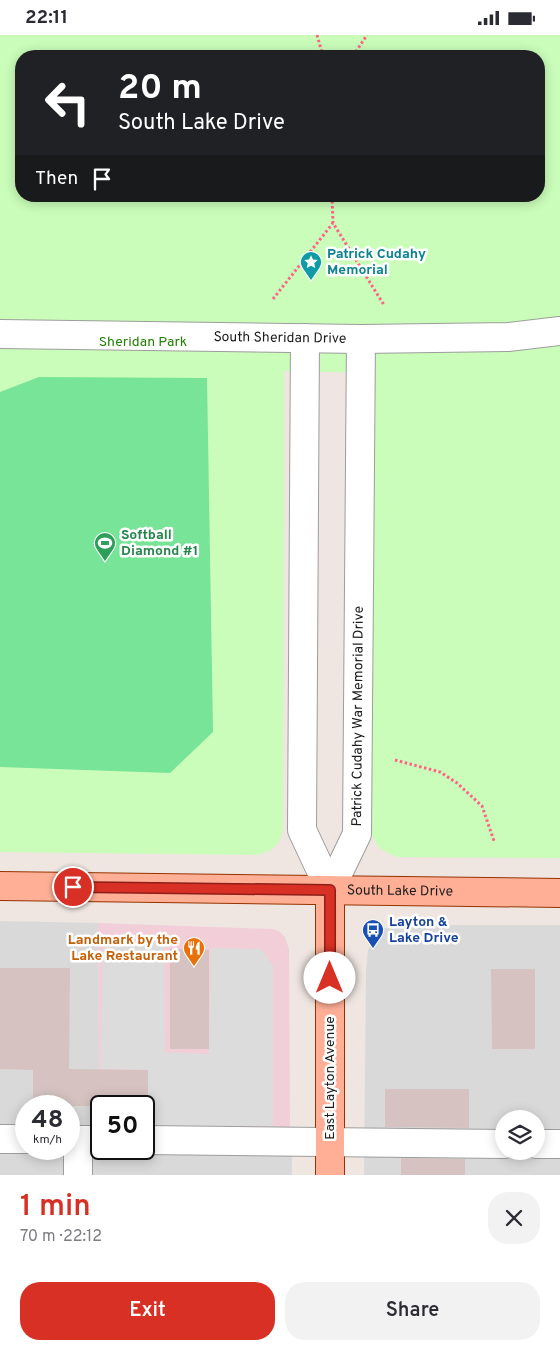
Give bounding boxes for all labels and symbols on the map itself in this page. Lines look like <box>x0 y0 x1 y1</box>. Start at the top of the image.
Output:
place label: Patrick Cudahy Memorial <box>327 246 426 279</box>
place icon: Patrick Cudahy Memorial <box>299 250 323 281</box>
street label: South Sheridan Drive <box>213 328 347 347</box>
park label: Sheridan Park <box>99 334 187 351</box>
place label: Softball Diamond #1 <box>121 527 198 560</box>
sports icon: Softball Diamond #1 <box>93 531 117 562</box>
street label: Patrick Cudahy War Memorial Drive <box>349 606 367 827</box>
pin <box>52 866 94 908</box>
street label: South Lake Drive <box>347 882 453 900</box>
place label: Layton & Lake Drive <box>389 914 459 947</box>
bus stop icon: Layton & Lake Drive <box>361 918 385 949</box>
place label: Landmark by the Lake Restaurant <box>68 932 178 965</box>
restaurant icon: Landmark by the Lake Restaurant <box>182 936 206 967</box>
position arrow <box>303 951 355 1003</box>
street label: East Layton Avenue <box>322 1016 339 1140</box>
speed limit sign: 50 <box>90 1095 155 1160</box>

